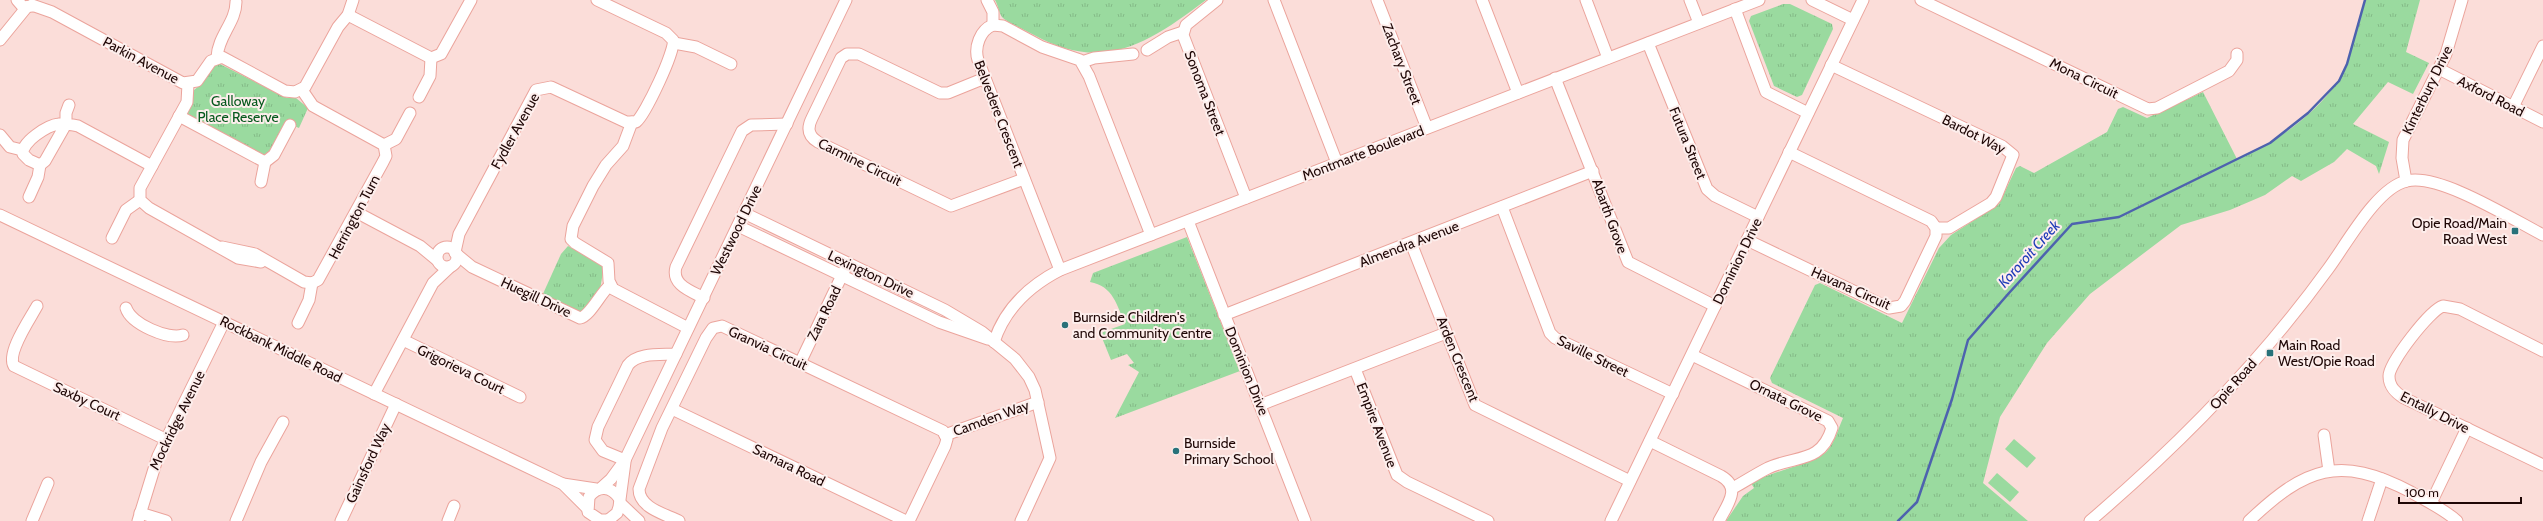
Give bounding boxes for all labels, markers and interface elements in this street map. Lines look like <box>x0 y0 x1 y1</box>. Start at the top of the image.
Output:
street label: Zachary Street <box>1378 21 1426 107</box>
street label: Parkin Avenue <box>100 32 182 88</box>
street label: Kinterbury Drive <box>2398 43 2456 137</box>
street label: Sonoma Street <box>1181 48 1230 138</box>
street label: Mona Circuit <box>2047 54 2122 102</box>
street label: Belvedere Crescent <box>970 58 1028 171</box>
street label: Axford Road <box>2454 71 2528 121</box>
street label: Fydler Avenue <box>487 90 543 172</box>
park label: Galloway Place Reserve <box>197 92 279 126</box>
street label: Futura Street <box>1665 104 1711 182</box>
street label: Bardot Way <box>1939 110 2009 158</box>
street label: Montmarte Boulevard <box>1300 121 1426 185</box>
street label: Carmine Circuit <box>815 134 905 190</box>
street label: Herrington Turn <box>324 172 384 262</box>
street label: Abarth Grove <box>1588 176 1632 256</box>
street label: Westwood Drive <box>706 182 766 278</box>
place label: Opie Road/Main Road West <box>2412 214 2507 248</box>
street label: Dominion Drive <box>1708 215 1766 307</box>
water label: Kororoit Creek <box>1994 216 2064 291</box>
street label: Almendra Avenue <box>1357 217 1461 271</box>
marker: Opie Road/Main Road West <box>2510 226 2520 236</box>
street label: Lexington Drive <box>825 246 917 302</box>
street label: Havana Circuit <box>1808 262 1894 314</box>
street label: Huegill Drive <box>498 273 574 321</box>
street label: Zara Road <box>803 283 845 343</box>
place label: Burnside Children's and Community Centre <box>1073 308 1212 342</box>
street label: Rockbank Middle Road <box>217 312 345 386</box>
street label: Arden Crescent <box>1433 314 1483 405</box>
marker: Burnside Children's and Community Centre <box>1060 320 1070 330</box>
street label: Granvia Circuit <box>726 322 811 374</box>
street label: Dominion Drive <box>1221 324 1273 418</box>
street label: Saville Street <box>1554 331 1632 381</box>
place label: Main Road West/Opie Road <box>2278 336 2375 370</box>
street label: Grigorieva Court <box>414 340 508 398</box>
marker: Main Road West/Opie Road <box>2265 348 2275 358</box>
street label: Opie Road <box>2206 355 2260 413</box>
street label: Mockridge Avenue <box>145 367 209 473</box>
street label: Ornata Grove <box>1746 375 1826 425</box>
street label: Saxby Court <box>51 378 124 424</box>
street label: Empire Avenue <box>1353 380 1401 470</box>
street label: Entally Drive <box>2398 387 2472 437</box>
street label: Camden Way <box>950 396 1032 440</box>
street label: Gainsford Way <box>342 420 394 506</box>
place label: Burnside Primary School <box>1184 434 1274 468</box>
street label: Samara Road <box>750 440 828 490</box>
marker: Burnside Primary School <box>1171 446 1181 456</box>
scale bar <box>2399 479 2521 505</box>
text: 100 m <box>2405 485 2439 500</box>

